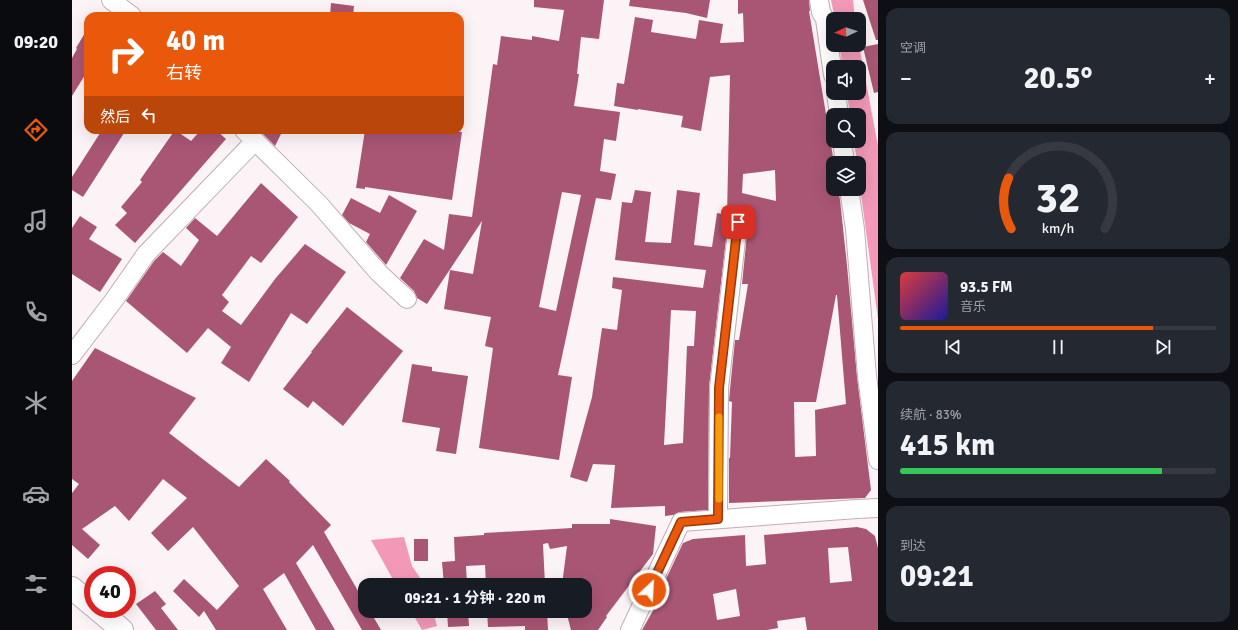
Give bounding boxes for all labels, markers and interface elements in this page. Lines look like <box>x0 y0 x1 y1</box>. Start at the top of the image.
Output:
north arrow <box>826 12 866 52</box>
map controls <box>826 12 866 196</box>
text: 40 m <box>166 24 225 58</box>
icon: right <box>100 28 152 80</box>
text: 09:20 <box>14 31 58 53</box>
text: 空调 <box>900 40 926 56</box>
button: sound <box>826 60 866 100</box>
text: 20.5° <box>1023 60 1093 97</box>
text: 右转 <box>166 62 202 84</box>
text: − <box>900 65 912 92</box>
text: + <box>1204 65 1216 92</box>
icon: left <box>138 104 160 126</box>
text: 然后 <box>100 108 130 126</box>
button: search <box>826 108 866 148</box>
icon: directions <box>22 116 50 144</box>
button: layers <box>826 156 866 196</box>
text: 32 <box>1036 172 1080 223</box>
pin <box>721 205 755 239</box>
icon: music <box>22 207 50 235</box>
icon: arrive <box>727 211 749 233</box>
text: km/h <box>1042 219 1074 236</box>
text: 93.5 FM <box>960 278 1012 296</box>
icon: phone <box>22 298 50 326</box>
text: 音乐 <box>960 299 986 315</box>
icon: previous <box>942 336 964 358</box>
icon: pause <box>1047 336 1069 358</box>
icon: next <box>1152 336 1174 358</box>
icon: climate <box>22 389 50 417</box>
text: 续航 · 83% <box>900 407 962 423</box>
text: 415 km <box>900 427 995 464</box>
icon: car <box>22 480 50 508</box>
text: 到达 <box>900 538 926 554</box>
text: 09:21 <box>900 558 974 595</box>
speed limit sign: 40 <box>84 566 136 618</box>
position arrow <box>628 569 670 611</box>
icon: filters <box>22 570 50 598</box>
text: 09:21 · 1 分钟 · 220 m <box>404 589 546 607</box>

